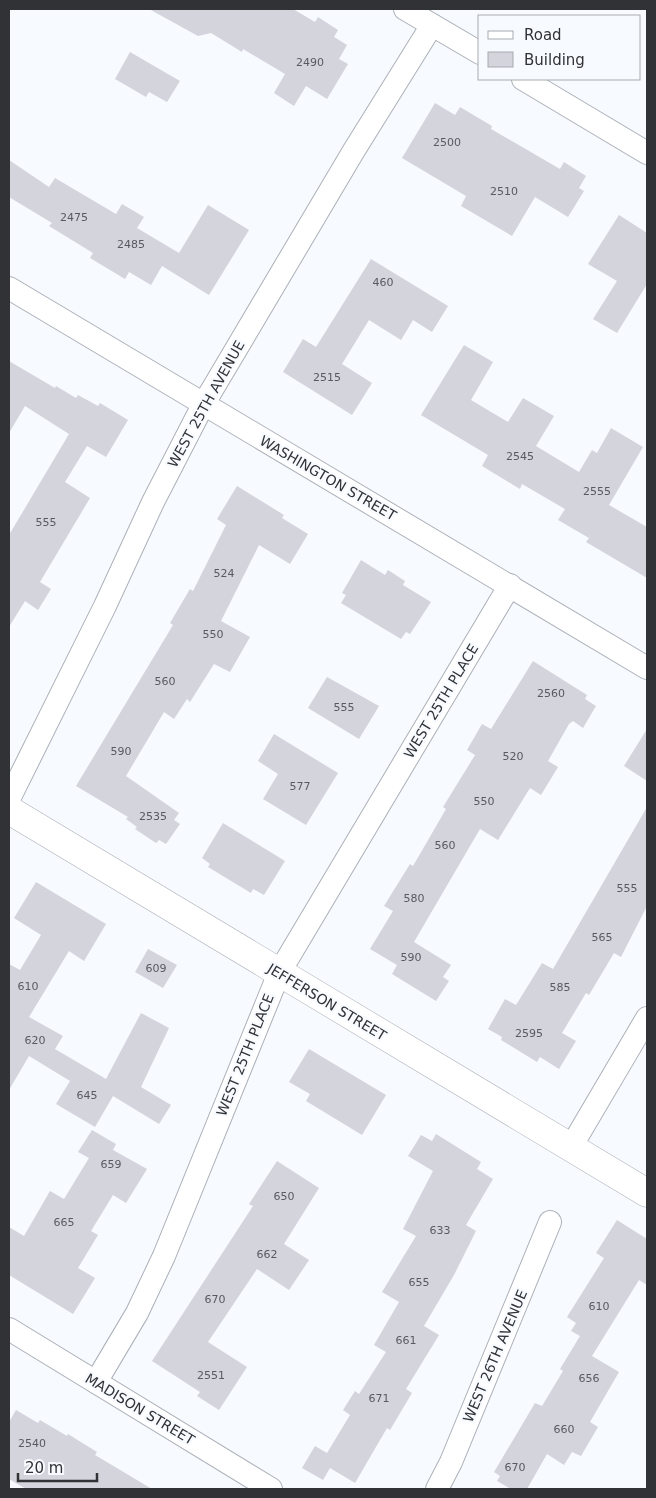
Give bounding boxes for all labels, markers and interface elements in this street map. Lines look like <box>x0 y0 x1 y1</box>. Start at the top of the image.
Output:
legend <box>478 15 641 80</box>
text: Road <box>524 26 562 44</box>
text: Building <box>524 51 585 69</box>
house number: 2490 <box>296 56 324 69</box>
house number: 2500 <box>433 136 461 149</box>
house number: 2510 <box>490 185 518 198</box>
house number: 2475 <box>60 211 88 224</box>
house number: 2485 <box>117 238 145 251</box>
house number: 460 <box>373 276 394 289</box>
street label: WEST 25TH AVENUE <box>164 338 248 470</box>
house number: 2515 <box>313 371 341 384</box>
street label: WASHINGTON STREET <box>257 432 399 524</box>
house number: 2545 <box>506 450 534 463</box>
house number: 2555 <box>583 485 611 498</box>
house number: 555 <box>36 516 57 529</box>
house number: 524 <box>214 567 235 580</box>
house number: 550 <box>203 628 224 641</box>
street label: WEST 25TH PLACE <box>401 641 481 761</box>
house number: 560 <box>155 675 176 688</box>
house number: 2560 <box>537 687 565 700</box>
house number: 555 <box>334 701 355 714</box>
house number: 590 <box>111 745 132 758</box>
house number: 520 <box>503 750 524 763</box>
house number: 577 <box>290 780 311 793</box>
house number: 550 <box>474 795 495 808</box>
house number: 2535 <box>139 810 167 823</box>
house number: 560 <box>435 839 456 852</box>
house number: 555 <box>617 882 638 895</box>
house number: 580 <box>404 892 425 905</box>
house number: 565 <box>592 931 613 944</box>
house number: 590 <box>401 951 422 964</box>
street label: JEFFERSON STREET <box>264 960 390 1044</box>
house number: 609 <box>146 962 167 975</box>
house number: 610 <box>18 980 39 993</box>
house number: 585 <box>550 981 571 994</box>
street label: WEST 25TH PLACE <box>213 992 277 1118</box>
house number: 2595 <box>515 1027 543 1040</box>
house number: 620 <box>25 1034 46 1047</box>
house number: 645 <box>77 1089 98 1102</box>
house number: 659 <box>101 1158 122 1171</box>
house number: 650 <box>274 1190 295 1203</box>
house number: 665 <box>54 1216 75 1229</box>
house number: 633 <box>430 1224 451 1237</box>
house number: 662 <box>257 1248 278 1261</box>
house number: 655 <box>409 1276 430 1289</box>
street label: WEST 26TH AVENUE <box>460 1287 530 1425</box>
house number: 670 <box>205 1293 226 1306</box>
house number: 610 <box>589 1300 610 1313</box>
house number: 661 <box>396 1334 417 1347</box>
house number: 2551 <box>197 1369 225 1382</box>
street label: MADISON STREET <box>82 1370 198 1448</box>
house number: 656 <box>579 1372 600 1385</box>
house number: 671 <box>369 1392 390 1405</box>
house number: 660 <box>554 1423 575 1436</box>
house number: 2540 <box>18 1437 46 1450</box>
scale bar <box>18 1450 96 1482</box>
text: 20 m <box>25 1459 63 1477</box>
house number: 670 <box>505 1461 526 1474</box>

